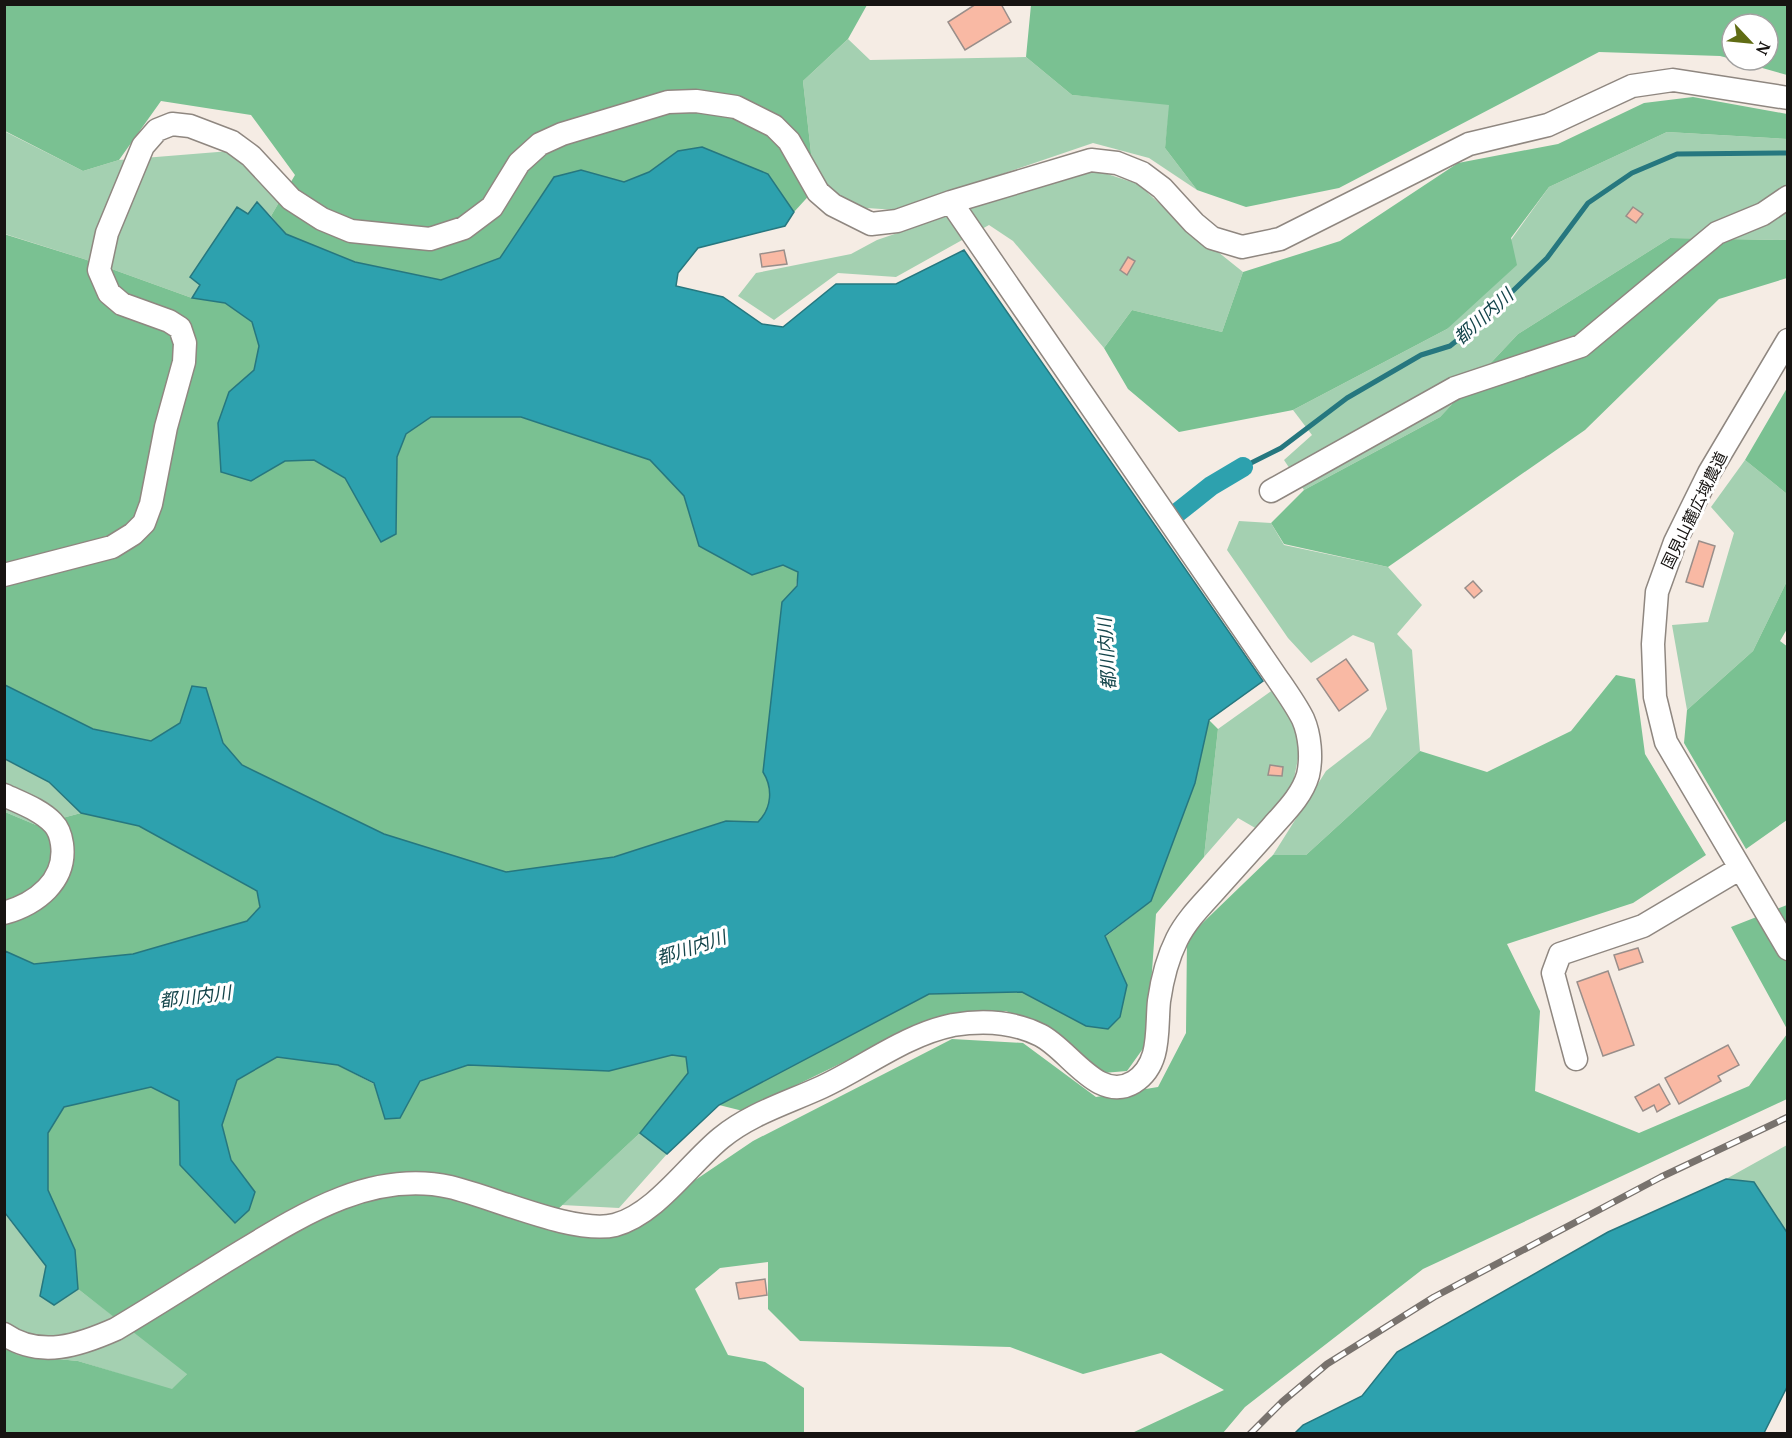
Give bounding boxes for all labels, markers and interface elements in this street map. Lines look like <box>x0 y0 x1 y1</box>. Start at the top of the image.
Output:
north arrow <box>1720 12 1780 72</box>
text: N <box>1751 38 1776 59</box>
water label: 都川内川 <box>1448 282 1519 349</box>
street label: 国見山麓広域農道 <box>1656 448 1732 572</box>
water label: 都川内川 <box>1091 615 1120 691</box>
water label: 都川内川 <box>653 924 731 970</box>
water label: 都川内川 <box>158 979 234 1012</box>

